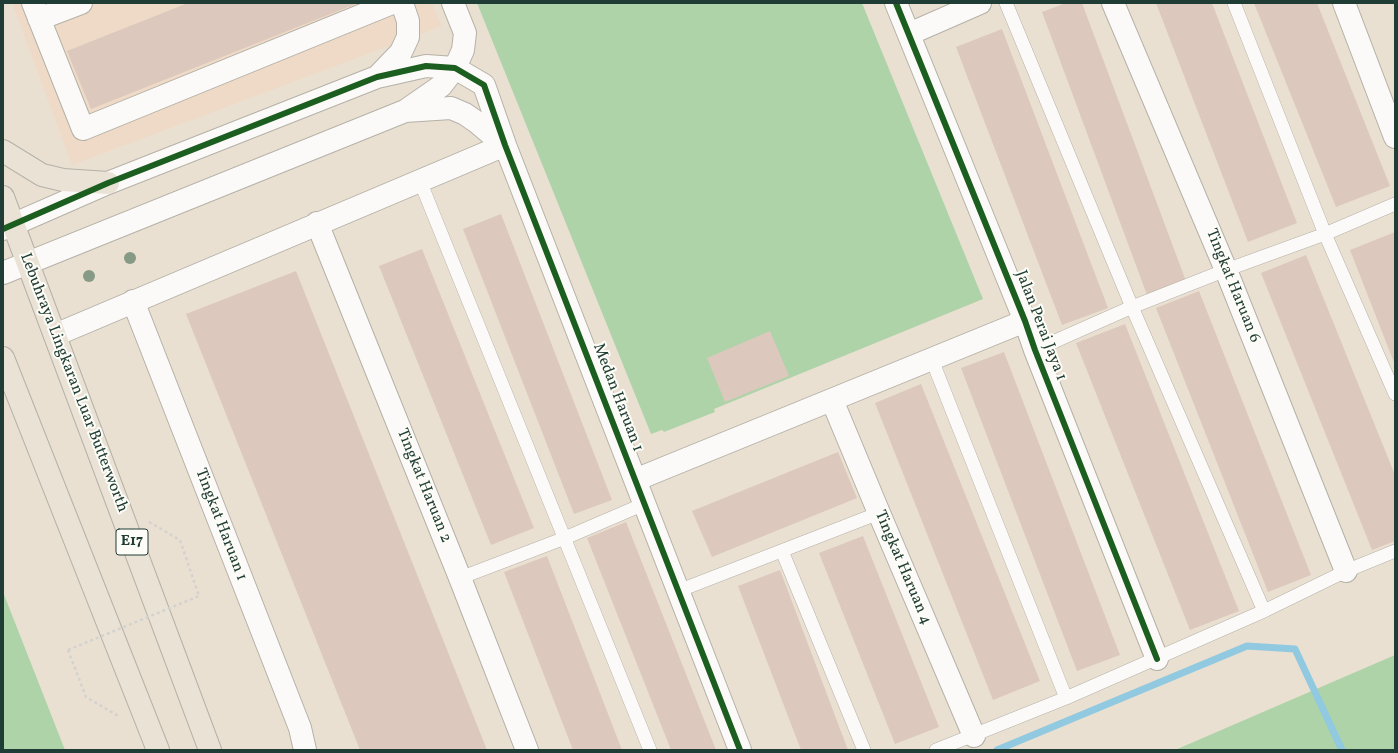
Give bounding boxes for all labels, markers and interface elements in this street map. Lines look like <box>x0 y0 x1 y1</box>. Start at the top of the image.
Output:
street label: Tingkat Haruan 6 <box>1200 226 1264 346</box>
street label: Lebuhraya Lingkaran Luar Butterworth <box>15 251 131 515</box>
street label: Jalan Perai Jaya 1 <box>1010 268 1070 384</box>
street label: Medan Haruan 1 <box>588 341 646 455</box>
street label: Tingkat Haruan 2 <box>391 426 455 546</box>
street label: Tingkat Haruan 1 <box>190 466 250 584</box>
street label: Tingkat Haruan 4 <box>869 508 935 628</box>
road number: E17 <box>116 529 148 555</box>

